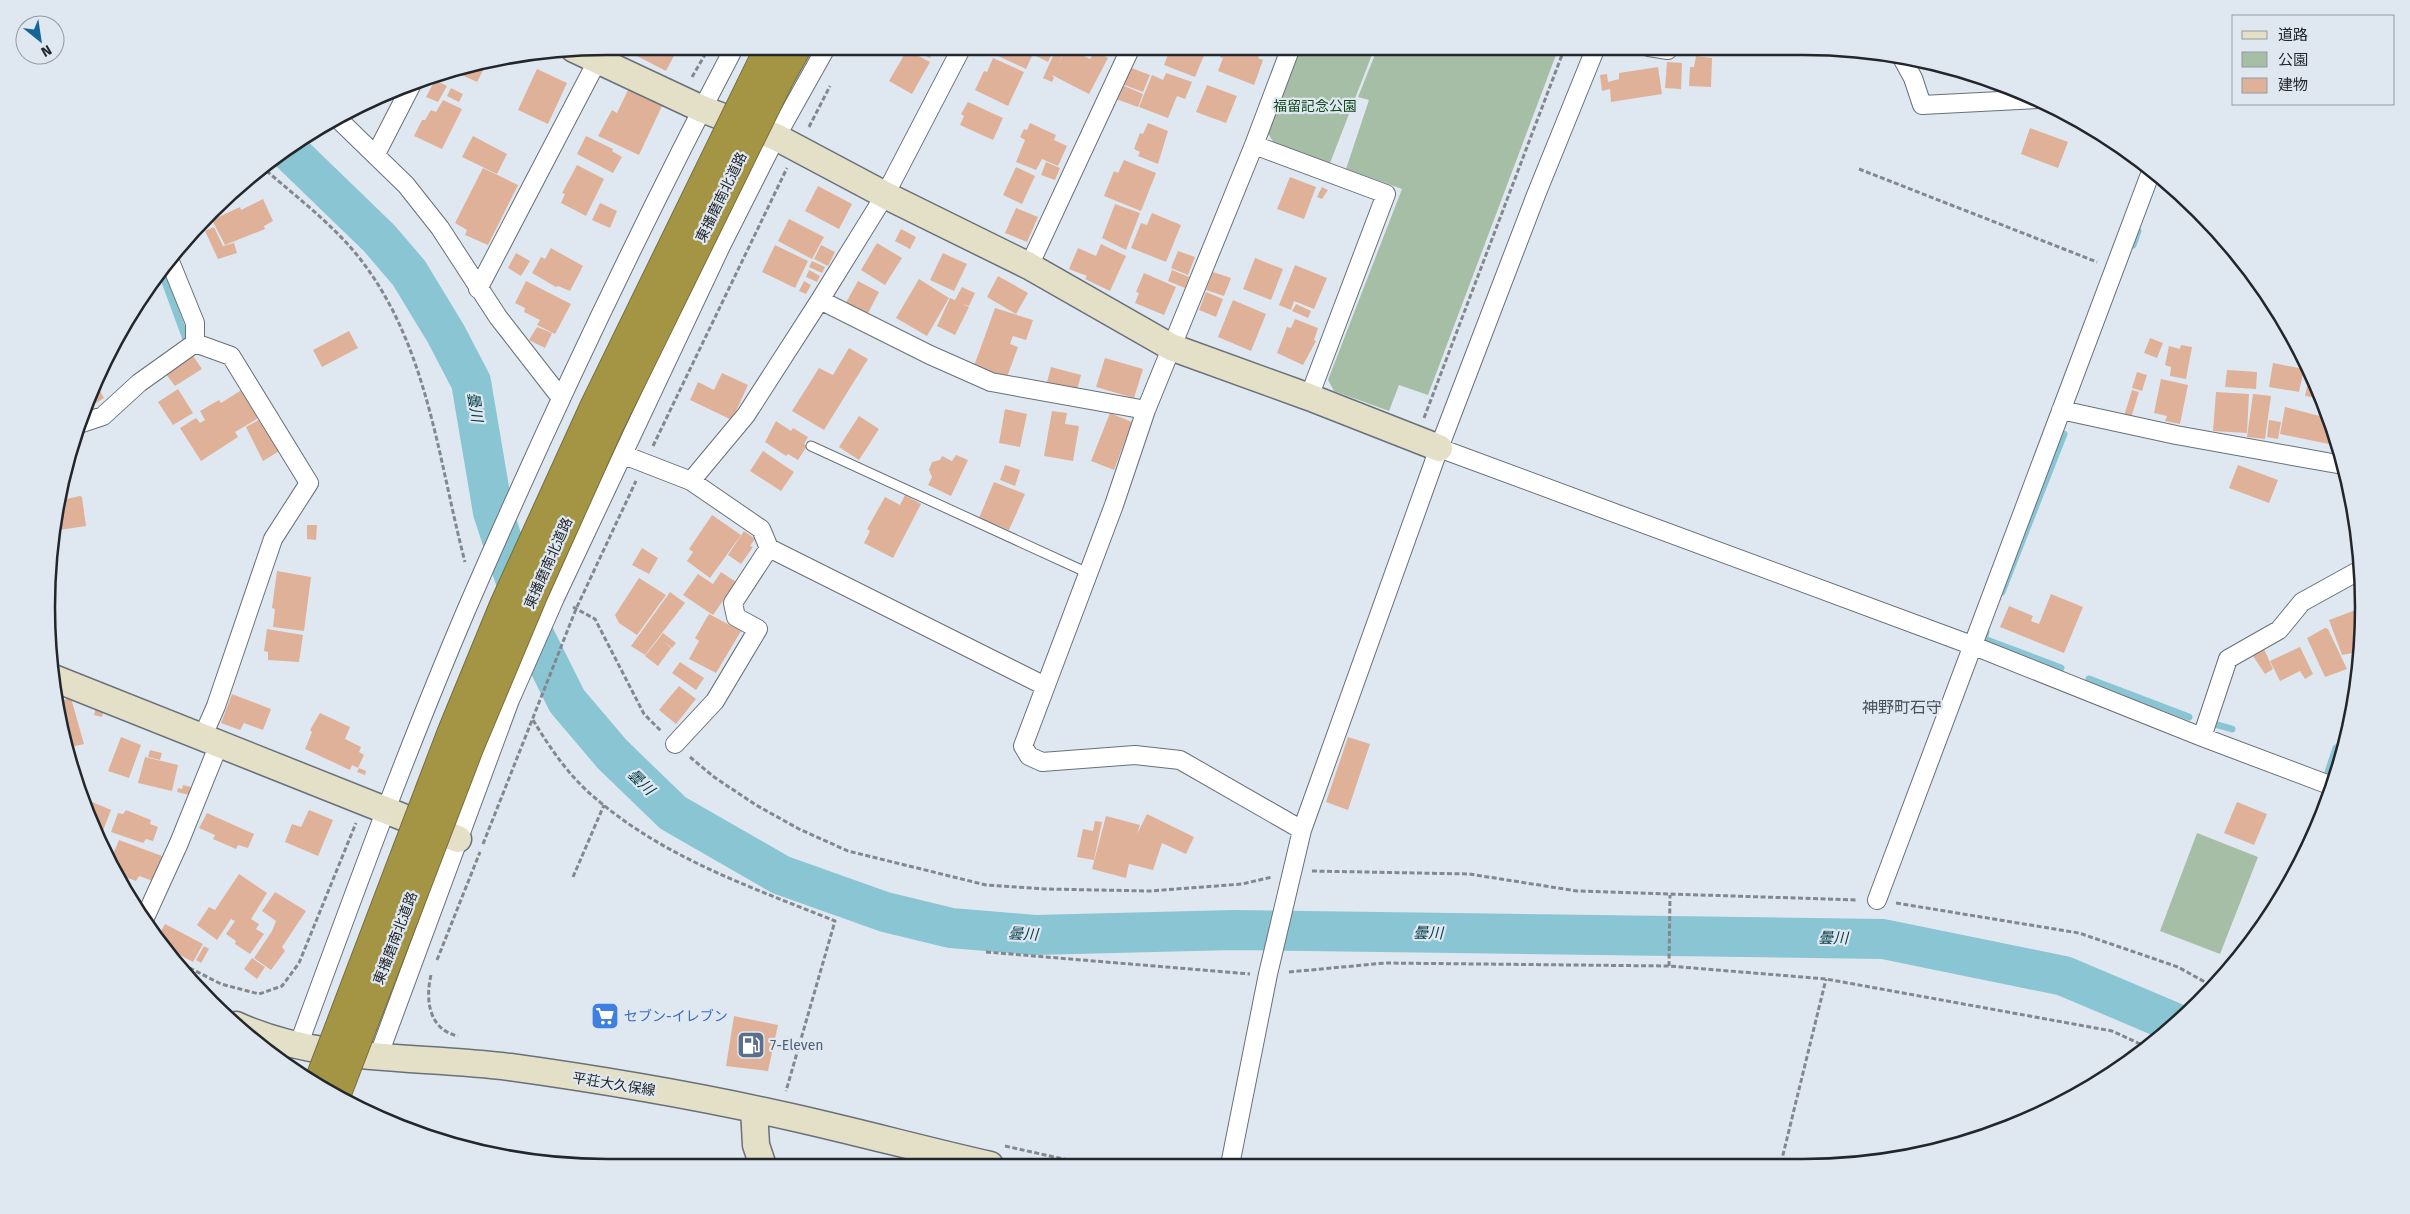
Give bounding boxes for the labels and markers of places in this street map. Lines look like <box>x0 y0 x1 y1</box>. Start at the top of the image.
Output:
supermarket icon: セブン-イレブン <box>590 1001 620 1031</box>
place label: セブン-イレブン <box>624 1008 728 1025</box>
fuel station icon: 7-Eleven <box>736 1030 766 1060</box>
place label: 7-Eleven <box>770 1037 824 1054</box>

